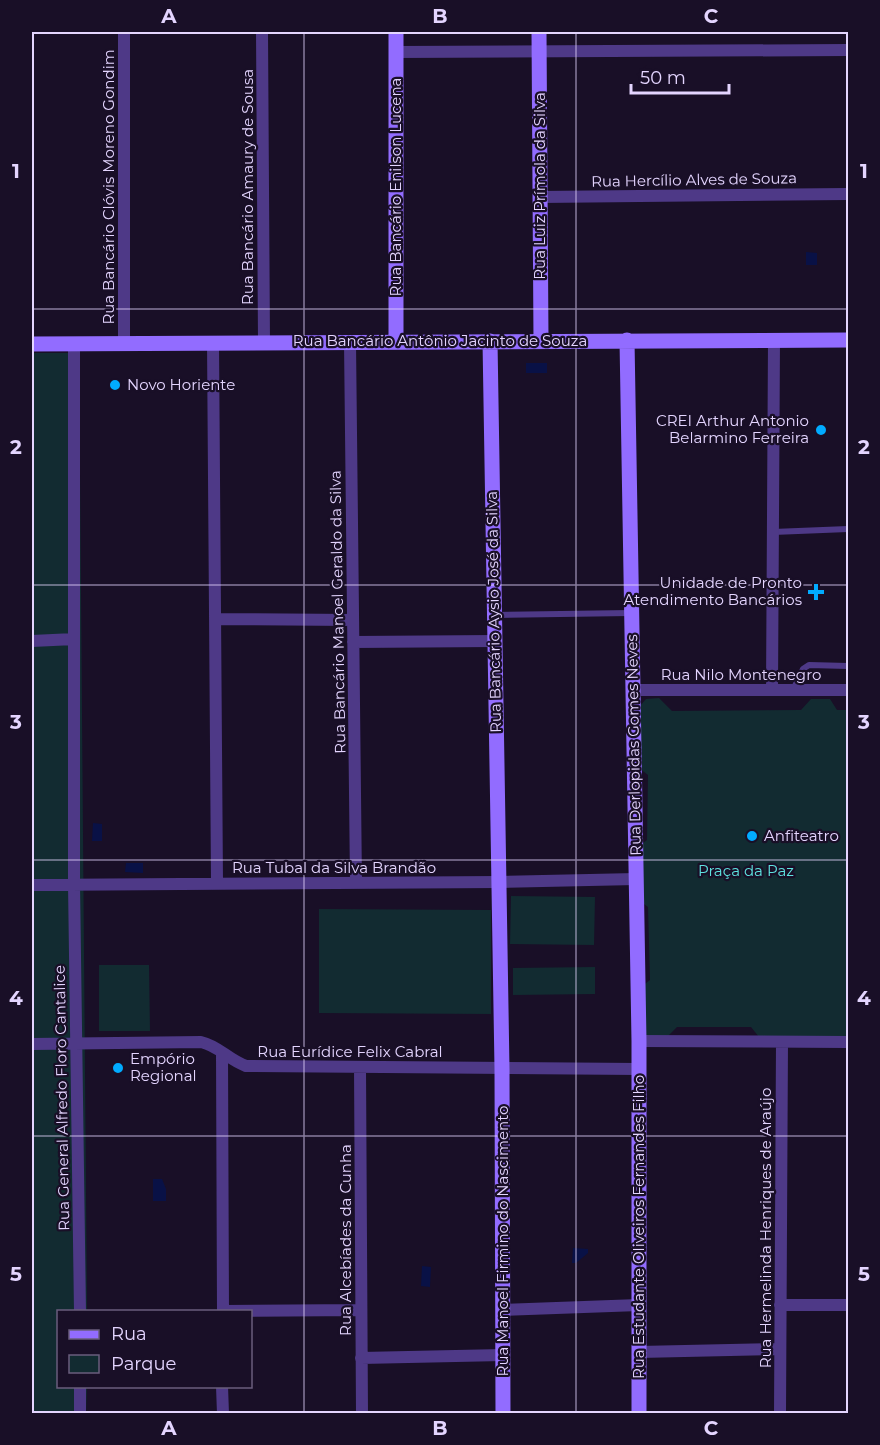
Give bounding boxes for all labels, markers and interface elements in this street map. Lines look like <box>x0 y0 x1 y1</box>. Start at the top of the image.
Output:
text: A <box>160 4 177 28</box>
text: B <box>432 4 448 28</box>
text: C <box>704 4 719 28</box>
street label: Rua Bancário Clóvis Moreno Gondim <box>99 49 118 325</box>
scale bar <box>631 57 728 95</box>
text: 50 m <box>640 67 686 89</box>
street label: Rua Bancário Amaury de Sousa <box>238 69 257 305</box>
street label: Rua Bancário Enilson Lucena <box>386 78 405 296</box>
street label: Rua Luiz Prímola da Silva <box>530 92 549 280</box>
text: 1 <box>12 159 20 183</box>
text: 1 <box>860 159 868 183</box>
street label: Rua Hercílio Alves de Souza <box>591 168 797 191</box>
street label: Rua Bancário Antônio Jacinto de Souza <box>293 331 587 350</box>
place label: Novo Horiente <box>127 375 235 394</box>
marker: Novo Horiente <box>108 378 122 392</box>
place label: CREI Arthur Antonio Belarmino Ferreira <box>656 411 809 447</box>
marker: CREI Arthur Antonio Belarmino Ferreira <box>814 423 828 437</box>
text: 2 <box>10 435 22 459</box>
text: 2 <box>858 435 870 459</box>
street label: Rua Bancário Manoel Geraldo da Silva <box>326 470 349 754</box>
street label: Rua Bancário Aysio José da Silva <box>482 491 505 733</box>
place label: Unidade de Pronto Atendimento Bancários <box>624 573 802 609</box>
marker: Unidade de Pronto Atendimento Bancários <box>807 583 825 601</box>
street label: Rua Derlopidas Gomes Neves <box>622 634 645 856</box>
street label: Rua Nilo Montenegro <box>661 665 821 684</box>
text: 3 <box>9 710 22 734</box>
text: 3 <box>857 710 870 734</box>
place label: Anfiteatro <box>764 826 839 845</box>
marker: Anfiteatro <box>745 829 759 843</box>
street label: Rua Tubal da Silva Brandão <box>232 858 436 877</box>
park label: Praça da Paz <box>698 861 794 880</box>
street label: Rua General Alfredo Floro Cantalice <box>50 965 73 1231</box>
text: 4 <box>9 986 23 1010</box>
text: 4 <box>857 986 871 1010</box>
street label: Rua Eurídice Felix Cabral <box>257 1042 443 1061</box>
place label: Empório Regional <box>130 1049 197 1085</box>
marker: Empório Regional <box>111 1061 125 1075</box>
street label: Rua Estudante Oliveiros Fernandes Filho <box>629 1075 648 1379</box>
street label: Rua Hermelinda Henriques de Araújo <box>756 1088 775 1368</box>
street label: Rua Manoel Firmino do Nascimento <box>493 1106 512 1376</box>
street label: Rua Alcebíades da Cunha <box>336 1144 355 1336</box>
text: 5 <box>10 1262 22 1286</box>
text: 5 <box>858 1262 870 1286</box>
legend <box>57 1310 252 1388</box>
text: Rua <box>111 1323 147 1345</box>
text: Parque <box>111 1353 177 1375</box>
text: A <box>160 1416 177 1440</box>
text: B <box>432 1416 448 1440</box>
text: C <box>704 1416 719 1440</box>

